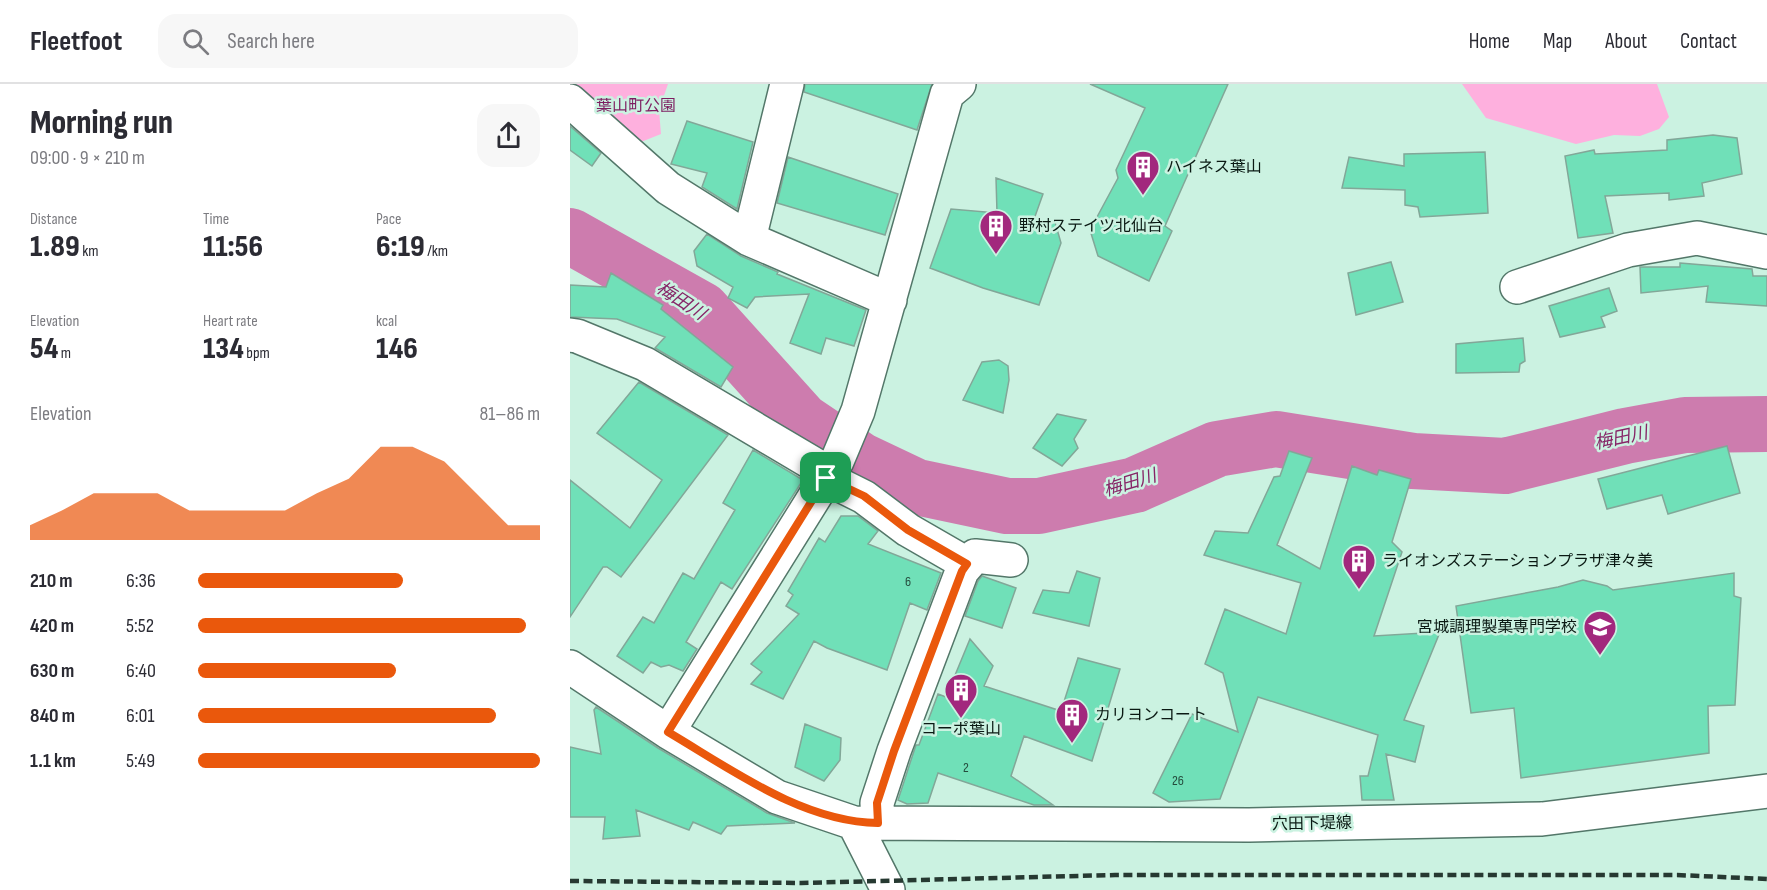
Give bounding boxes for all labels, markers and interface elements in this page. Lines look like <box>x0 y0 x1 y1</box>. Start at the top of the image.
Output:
search box <box>158 14 578 68</box>
text: Fleetfoot <box>30 25 122 58</box>
icon: search <box>179 25 212 58</box>
text: Search here <box>227 28 315 55</box>
text: Home <box>1469 29 1510 54</box>
text: Map <box>1543 29 1572 54</box>
text: About <box>1605 29 1647 54</box>
text: Contact <box>1680 29 1737 54</box>
park label: 葉山町公園 <box>596 97 676 116</box>
text: Morning run <box>30 103 173 143</box>
button: share <box>477 104 540 167</box>
text: 09:00 · 9 × 210 m <box>30 146 145 170</box>
building icon: ハイネス葉山 <box>1125 149 1161 196</box>
place label: ハイネス葉山 <box>1166 158 1262 177</box>
building icon: 野村ステイツ北仙台 <box>978 208 1014 255</box>
text: Distance <box>30 210 77 229</box>
text: Time <box>203 210 229 229</box>
text: Pace <box>376 210 401 229</box>
place label: 野村ステイツ北仙台 <box>1019 217 1163 236</box>
text: 1.89 <box>30 229 80 265</box>
text: 11:56 <box>203 229 263 265</box>
text: 6:19 <box>376 229 425 265</box>
text: km <box>80 242 99 261</box>
text: /km <box>425 242 448 261</box>
water label: 梅田川 <box>653 277 711 326</box>
text: Elevation <box>30 312 79 331</box>
text: Heart rate <box>203 312 258 331</box>
text: kcal <box>376 312 397 331</box>
text: 54 <box>30 331 58 367</box>
text: 134 <box>203 331 244 367</box>
text: 146 <box>376 331 418 367</box>
text: m <box>58 344 71 363</box>
text: bpm <box>244 344 270 363</box>
text: Elevation <box>30 402 92 426</box>
text: 81–86 m <box>480 402 540 426</box>
water label: 梅田川 <box>1592 422 1652 454</box>
pin <box>800 452 851 503</box>
icon: arrive <box>809 461 842 494</box>
water label: 梅田川 <box>1101 464 1161 501</box>
building icon: ライオンズステーションプラザ津々美 <box>1341 543 1377 590</box>
place label: ライオンズステーションプラザ津々美 <box>1382 552 1653 571</box>
text: 210 m <box>30 569 73 593</box>
text: 6:36 <box>126 569 156 593</box>
house number: 6 <box>905 573 911 590</box>
school or university icon: 宮城調理製菓専門学校 <box>1582 609 1618 656</box>
text: 420 m <box>30 614 74 638</box>
text: 5:52 <box>126 614 154 638</box>
place label: 宮城調理製菓専門学校 <box>1417 618 1577 637</box>
text: 630 m <box>30 659 74 683</box>
text: 6:40 <box>126 659 156 683</box>
building icon: コーポ葉山 <box>943 672 979 719</box>
building icon: カリヨンコート <box>1054 697 1090 744</box>
text: 840 m <box>30 704 75 728</box>
text: 6:01 <box>126 704 154 728</box>
place label: カリヨンコート <box>1095 706 1207 725</box>
place label: コーポ葉山 <box>921 720 1001 739</box>
text: 1.1 km <box>30 749 76 773</box>
text: 5:49 <box>126 749 155 773</box>
house number: 2 <box>963 759 969 776</box>
house number: 26 <box>1172 772 1184 789</box>
street label: 穴田下堤線 <box>1272 814 1352 834</box>

